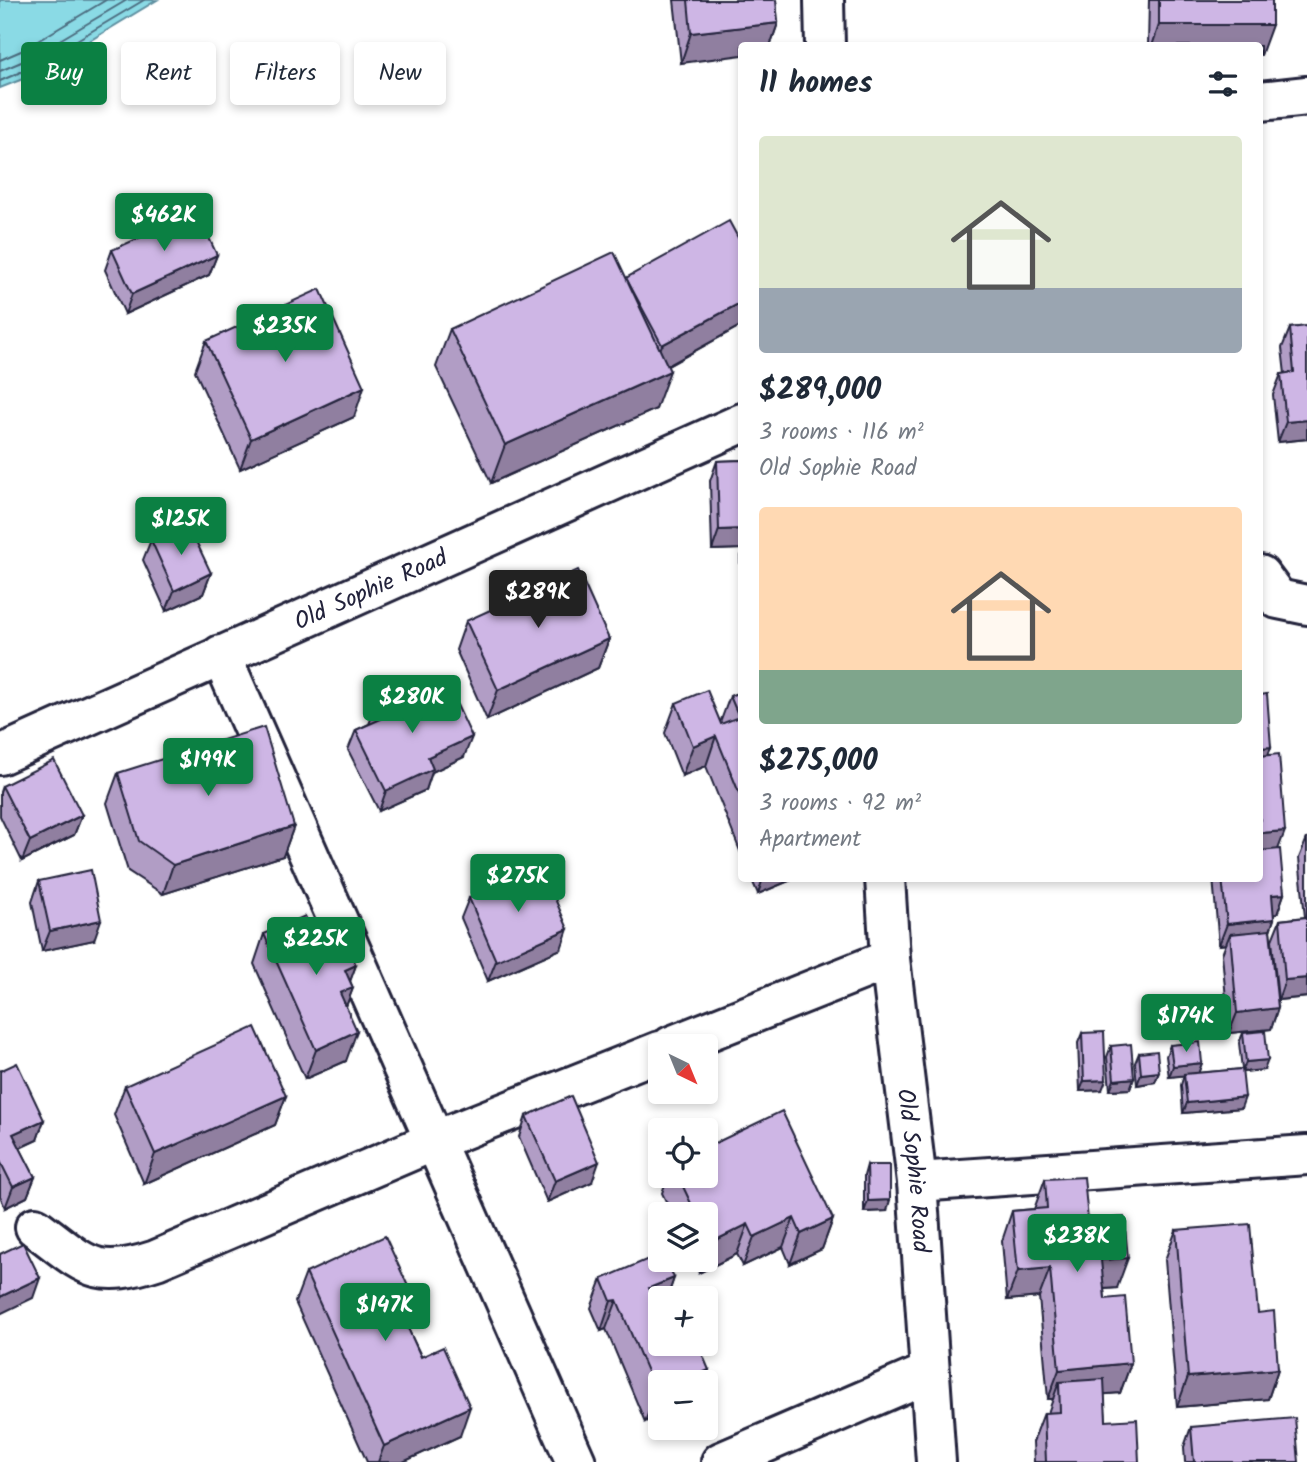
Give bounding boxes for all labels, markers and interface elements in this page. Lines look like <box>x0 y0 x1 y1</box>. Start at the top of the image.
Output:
chip: Buy <box>21 42 107 105</box>
chip: Rent <box>121 42 216 105</box>
chip: Filters <box>230 42 340 105</box>
chip: New <box>354 42 446 105</box>
text: 11 homes <box>759 60 872 108</box>
icon: filters <box>1204 65 1242 103</box>
icon: home <box>938 182 1064 308</box>
pin: $462K <box>115 194 213 253</box>
text: $462K <box>131 198 197 234</box>
pin: $235K <box>236 304 334 364</box>
text: $235K <box>252 309 318 345</box>
text: $289,000 <box>759 367 881 415</box>
text: 3 rooms · 116 m² <box>759 415 924 451</box>
text: Old Sophie Road <box>759 451 917 487</box>
pin: $125K <box>132 498 230 557</box>
text: $125K <box>151 502 211 538</box>
street label: Old Sophie Road <box>288 539 455 642</box>
icon: home <box>938 553 1064 679</box>
pin: $289K <box>489 570 587 630</box>
text: $289K <box>505 575 571 611</box>
pin: $280K <box>363 676 461 735</box>
text: $280K <box>379 680 445 716</box>
pin: $199K <box>159 738 257 798</box>
text: $275,000 <box>759 738 878 786</box>
text: $199K <box>179 743 237 779</box>
text: 3 rooms · 92 m² <box>759 786 921 822</box>
text: Apartment <box>759 822 861 858</box>
pin: $275K <box>469 855 567 914</box>
text: $275K <box>486 859 550 895</box>
pin: $225K <box>267 918 365 977</box>
text: $225K <box>283 922 349 958</box>
pin: $174K <box>1137 995 1235 1054</box>
text: $174K <box>1157 999 1215 1035</box>
north arrow <box>648 1034 718 1104</box>
map controls <box>648 1034 718 1440</box>
street label: Old Sophie Road <box>885 1086 940 1255</box>
button: locate <box>648 1118 718 1188</box>
button: layers <box>648 1202 718 1272</box>
pin: $238K <box>1028 1214 1126 1274</box>
text: $238K <box>1043 1219 1111 1255</box>
pin: $147K <box>336 1284 434 1343</box>
button: + <box>648 1286 718 1356</box>
text: $147K <box>356 1288 414 1324</box>
button: − <box>648 1370 718 1440</box>

